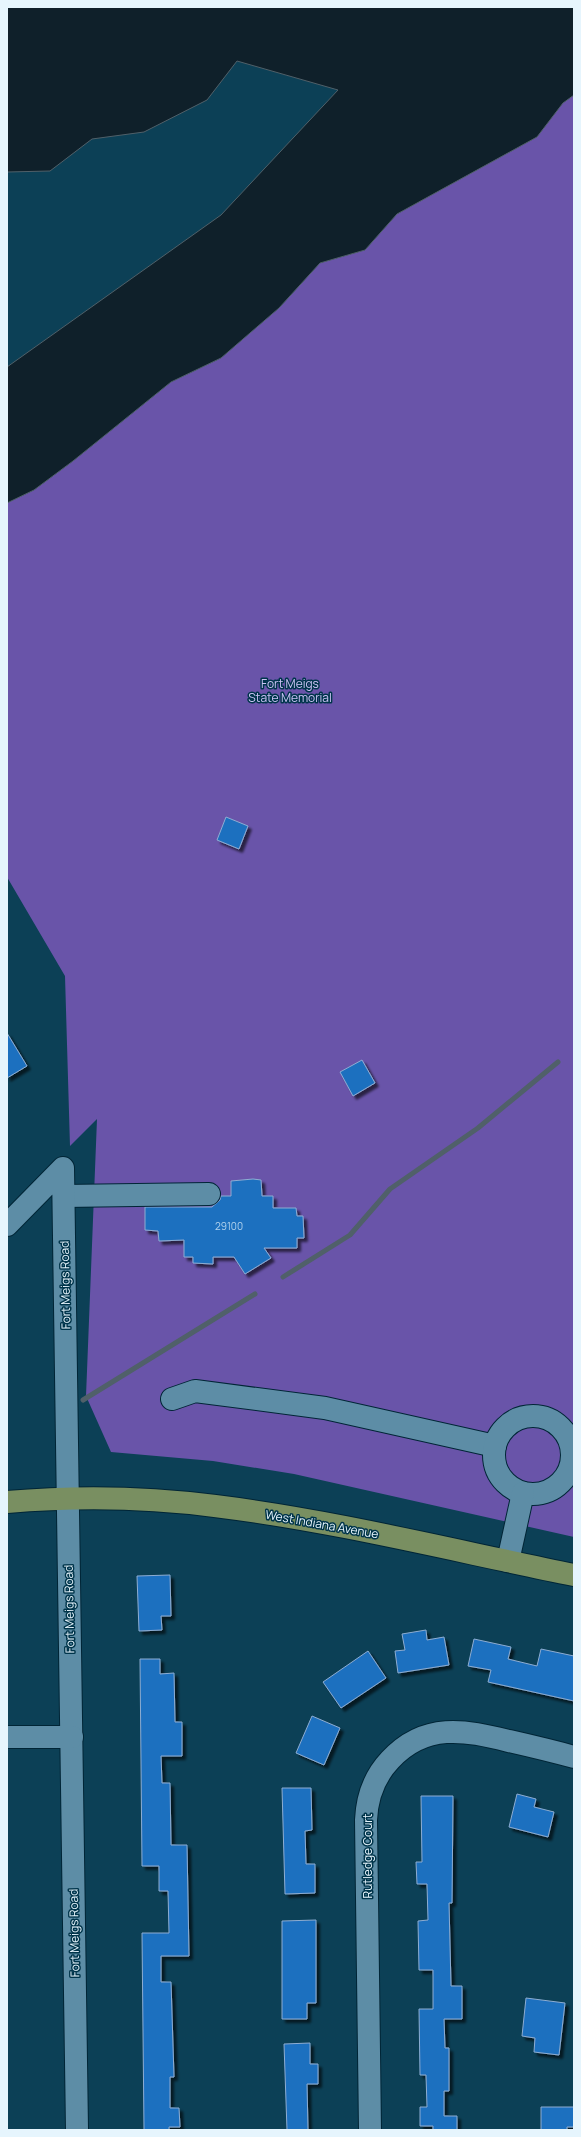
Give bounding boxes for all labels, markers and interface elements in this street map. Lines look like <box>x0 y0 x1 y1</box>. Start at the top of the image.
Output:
park label: Fort Meigs State Memorial <box>248 675 332 706</box>
house number: 29100 <box>215 1219 243 1233</box>
street label: Fort Meigs Road <box>56 1241 74 1329</box>
street label: West Indiana Avenue <box>264 1506 380 1542</box>
street label: Fort Meigs Road <box>60 1565 78 1653</box>
street label: Rutledge Court <box>359 1813 376 1898</box>
street label: Fort Meigs Road <box>65 1889 83 1977</box>

